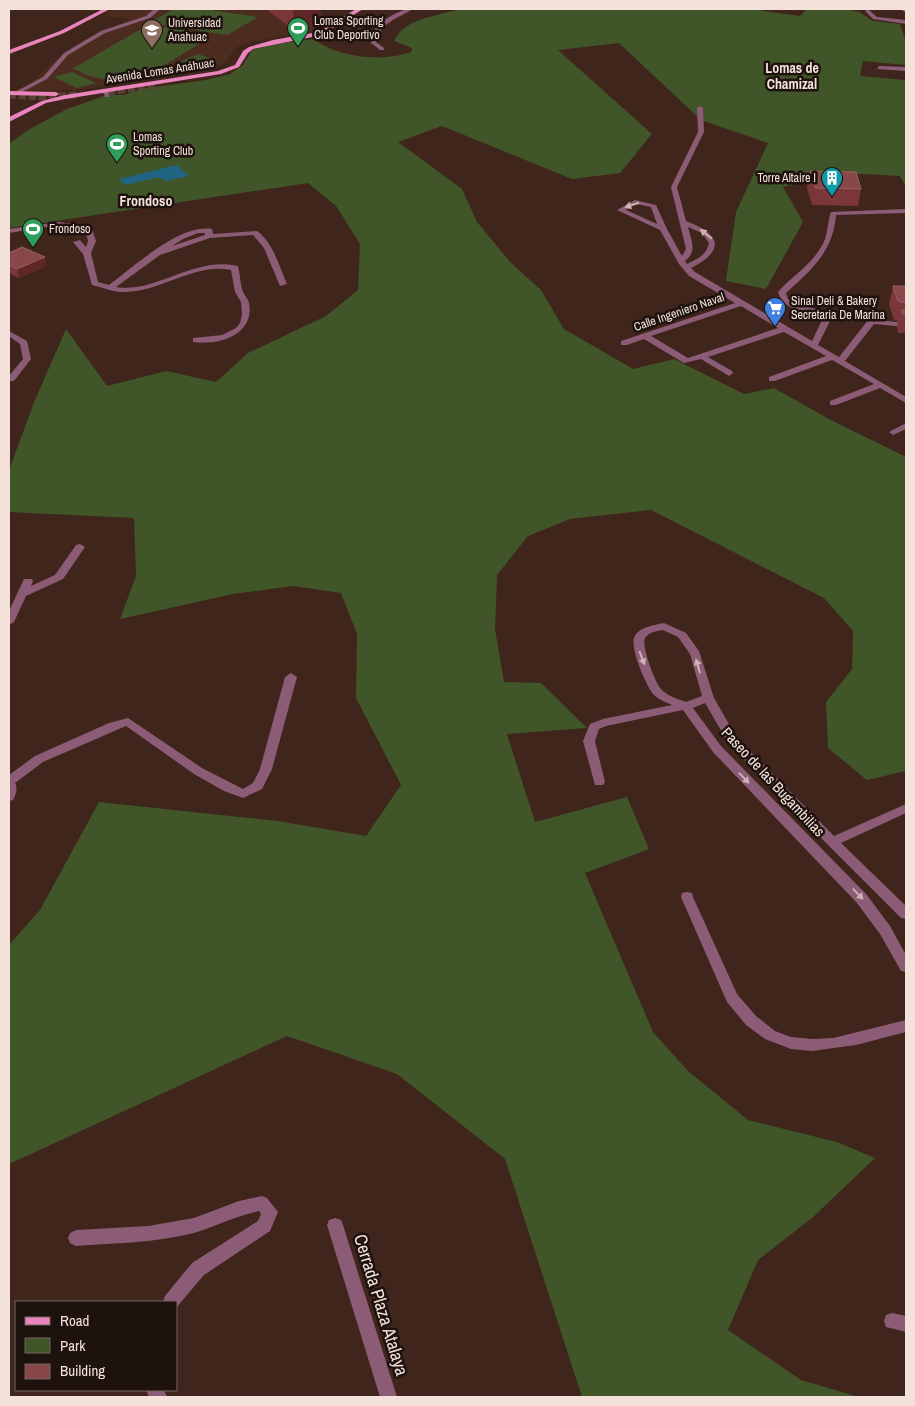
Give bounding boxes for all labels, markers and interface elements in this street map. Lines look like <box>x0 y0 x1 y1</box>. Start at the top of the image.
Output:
place label: Lomas Sporting Club Deportivo <box>314 13 384 43</box>
place label: Universidad Anahuac <box>167 15 221 45</box>
sports icon: Lomas Sporting Club Deportivo <box>286 16 310 47</box>
school or university icon: Universidad Anahuac <box>140 18 164 49</box>
street label: Avenida Lomas Anáhuac <box>104 55 215 88</box>
district label: Lomas de Chamizal <box>765 59 819 93</box>
place label: Lomas Sporting Club <box>133 129 193 159</box>
sports icon: Lomas Sporting Club <box>105 132 129 163</box>
building icon: Torre Altaire I <box>820 166 844 197</box>
place label: Torre Altaire I <box>757 170 816 186</box>
district label: Frondoso <box>120 192 172 210</box>
one-way arrow <box>624 201 639 209</box>
sports icon: Frondoso <box>21 217 45 248</box>
place label: Frondoso <box>49 221 91 237</box>
one-way arrow <box>699 228 712 239</box>
street label: Calle Ingeniero Naval <box>632 289 726 335</box>
place label: Sinai Deli & Bakery Secretaria De Marina <box>791 293 886 323</box>
supermarket icon: Sinai Deli & Bakery Secretaria De Marina <box>763 296 787 327</box>
one-way arrow <box>638 651 646 666</box>
one-way arrow <box>694 658 702 673</box>
street label: Paseo de las Bugambilias <box>717 722 830 841</box>
one-way arrow <box>738 772 750 784</box>
one-way arrow <box>852 888 864 900</box>
street label: Cerrada Plaza Atalaya <box>348 1231 415 1379</box>
legend <box>15 1301 178 1391</box>
text: Road <box>60 1310 89 1331</box>
text: Park <box>60 1335 86 1356</box>
text: Building <box>60 1360 105 1381</box>

